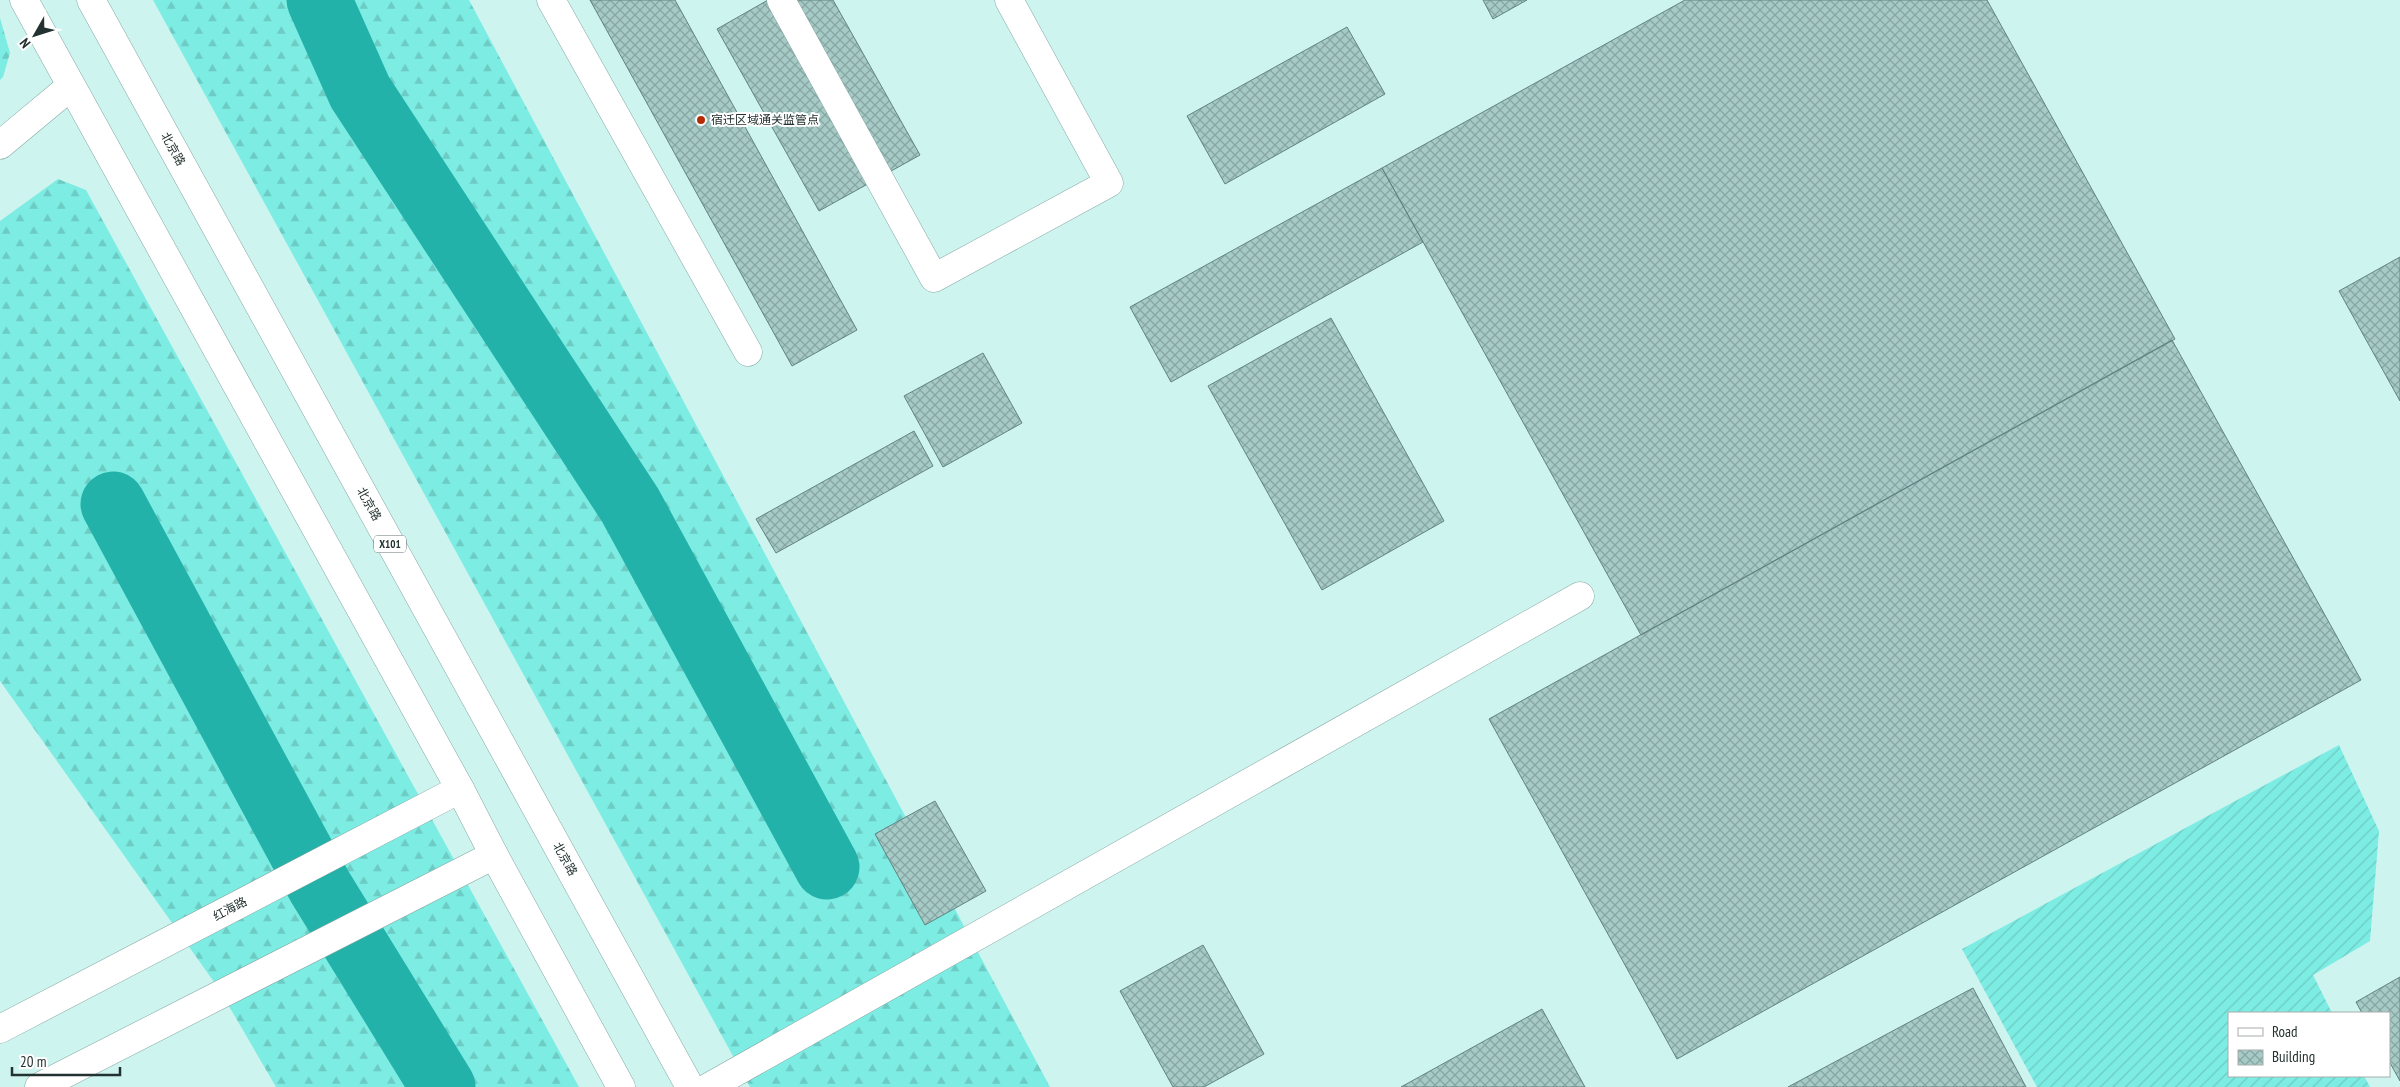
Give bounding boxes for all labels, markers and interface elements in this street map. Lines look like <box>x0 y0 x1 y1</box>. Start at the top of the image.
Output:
north arrow <box>10 10 60 60</box>
text: N <box>16 35 34 52</box>
place label: 宿迁区域通关监管点 <box>711 112 819 127</box>
marker: 宿迁区域通关监管点 <box>695 114 707 126</box>
street label: 北京路 <box>158 129 189 168</box>
street label: 北京路 <box>354 484 385 523</box>
road number: X101 <box>374 536 406 552</box>
street label: 北京路 <box>550 839 581 878</box>
street label: 红海路 <box>210 893 249 924</box>
legend <box>2228 1012 2390 1077</box>
text: Road <box>2272 1022 2298 1041</box>
scale bar <box>12 1044 120 1076</box>
text: Building <box>2272 1047 2315 1066</box>
text: 20 m <box>20 1052 46 1071</box>

